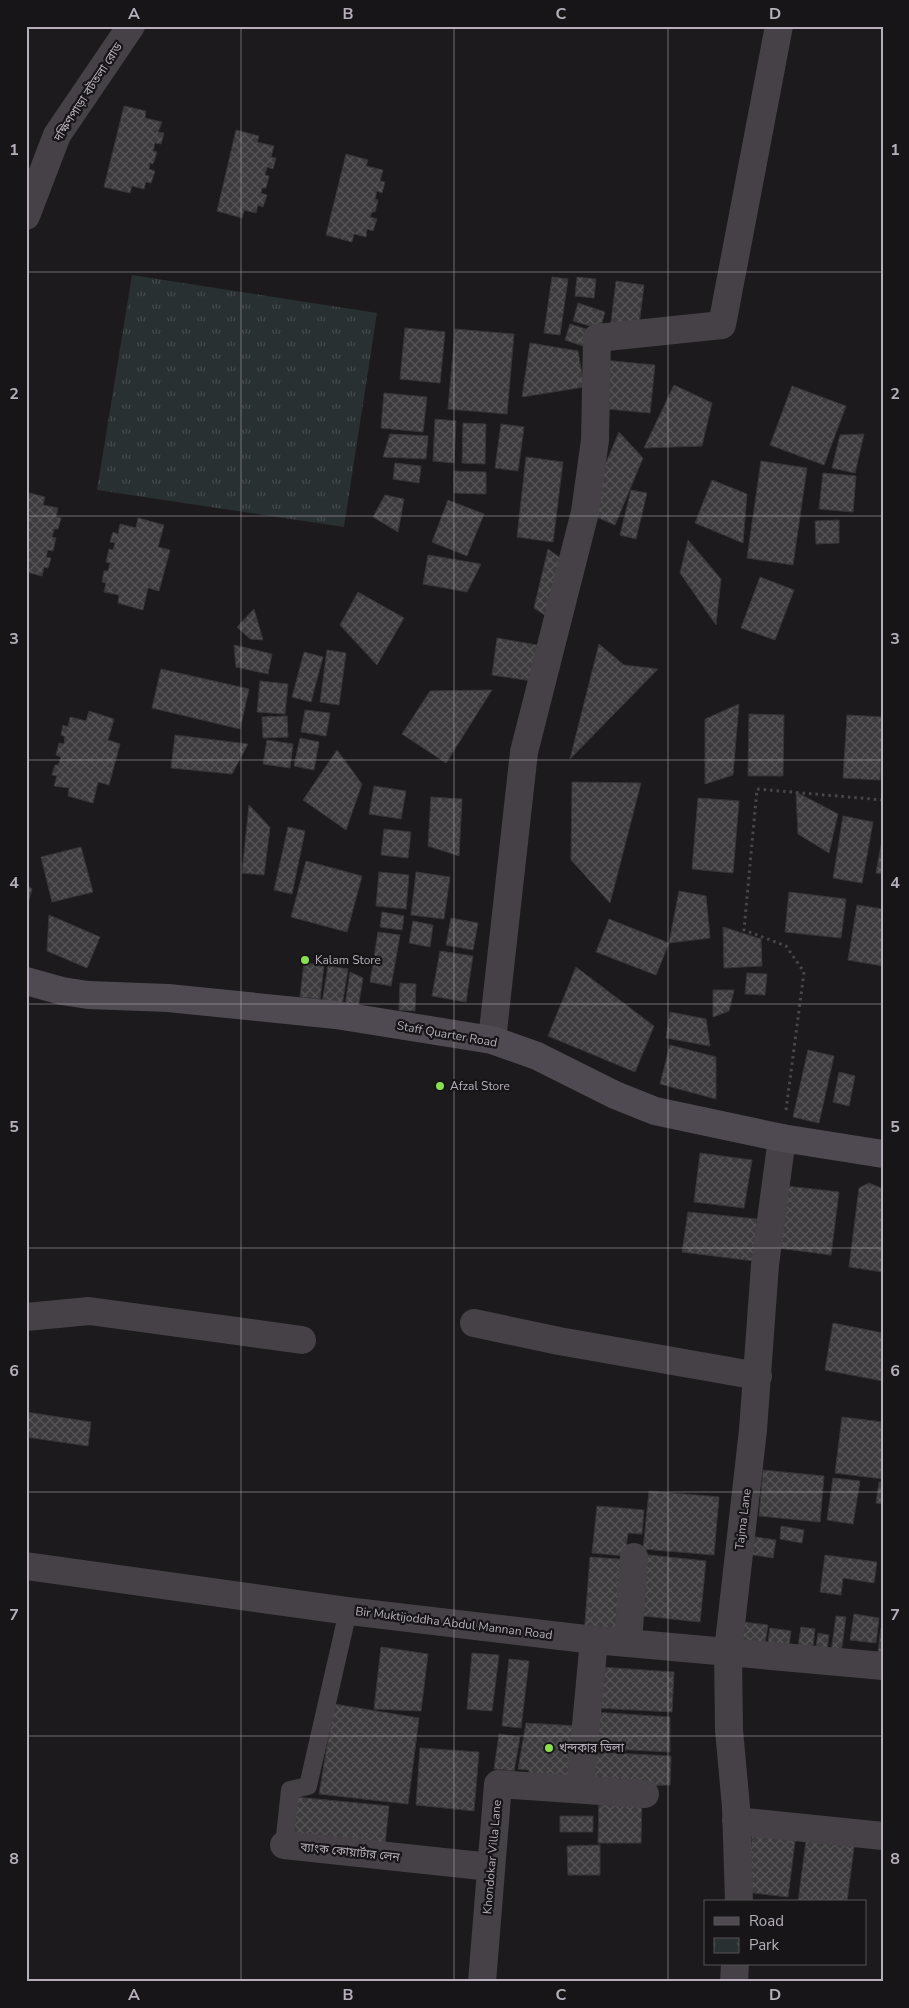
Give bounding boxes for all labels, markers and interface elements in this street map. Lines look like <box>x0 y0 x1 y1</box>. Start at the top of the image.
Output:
text: A <box>128 3 140 25</box>
text: B <box>342 3 354 25</box>
text: C <box>556 3 567 25</box>
text: D <box>769 3 781 25</box>
street label: দক্ষিণপাড়া বটতলা রোড <box>50 39 126 145</box>
text: 1 <box>9 139 19 161</box>
text: 1 <box>890 139 900 161</box>
text: 2 <box>9 383 19 405</box>
text: 2 <box>890 383 900 405</box>
text: 3 <box>9 628 19 650</box>
text: 3 <box>890 628 900 650</box>
text: 4 <box>9 872 19 894</box>
text: 4 <box>890 872 900 894</box>
place label: Kalam Store <box>315 952 381 968</box>
marker: Kalam Store <box>299 954 311 966</box>
street label: Staff Quarter Road <box>396 1017 498 1051</box>
place label: Afzal Store <box>450 1078 510 1094</box>
marker: Afzal Store <box>434 1080 446 1092</box>
text: 5 <box>9 1116 19 1138</box>
text: 5 <box>890 1116 900 1138</box>
text: 6 <box>9 1360 19 1382</box>
text: 6 <box>890 1360 900 1382</box>
street label: Tajma Lane <box>731 1488 755 1550</box>
street label: Bir Muktijoddha Abdul Mannan Road <box>355 1603 553 1643</box>
text: 7 <box>9 1604 19 1626</box>
text: 7 <box>890 1604 900 1626</box>
place label: খন্দকার ভিলা <box>559 1740 625 1756</box>
marker: খন্দকার ভিলা <box>543 1742 555 1754</box>
street label: Khondokar Villa Lane <box>479 1799 505 1915</box>
street label: ব্যাংক কোয়ার্টার লেন <box>299 1839 401 1865</box>
text: 8 <box>9 1848 19 1870</box>
text: 8 <box>890 1848 900 1870</box>
legend <box>704 1900 866 1966</box>
text: Road <box>749 1911 784 1931</box>
text: Park <box>749 1935 779 1955</box>
text: A <box>128 1984 140 2006</box>
text: B <box>342 1984 354 2006</box>
text: C <box>556 1984 567 2006</box>
text: D <box>769 1984 781 2006</box>

